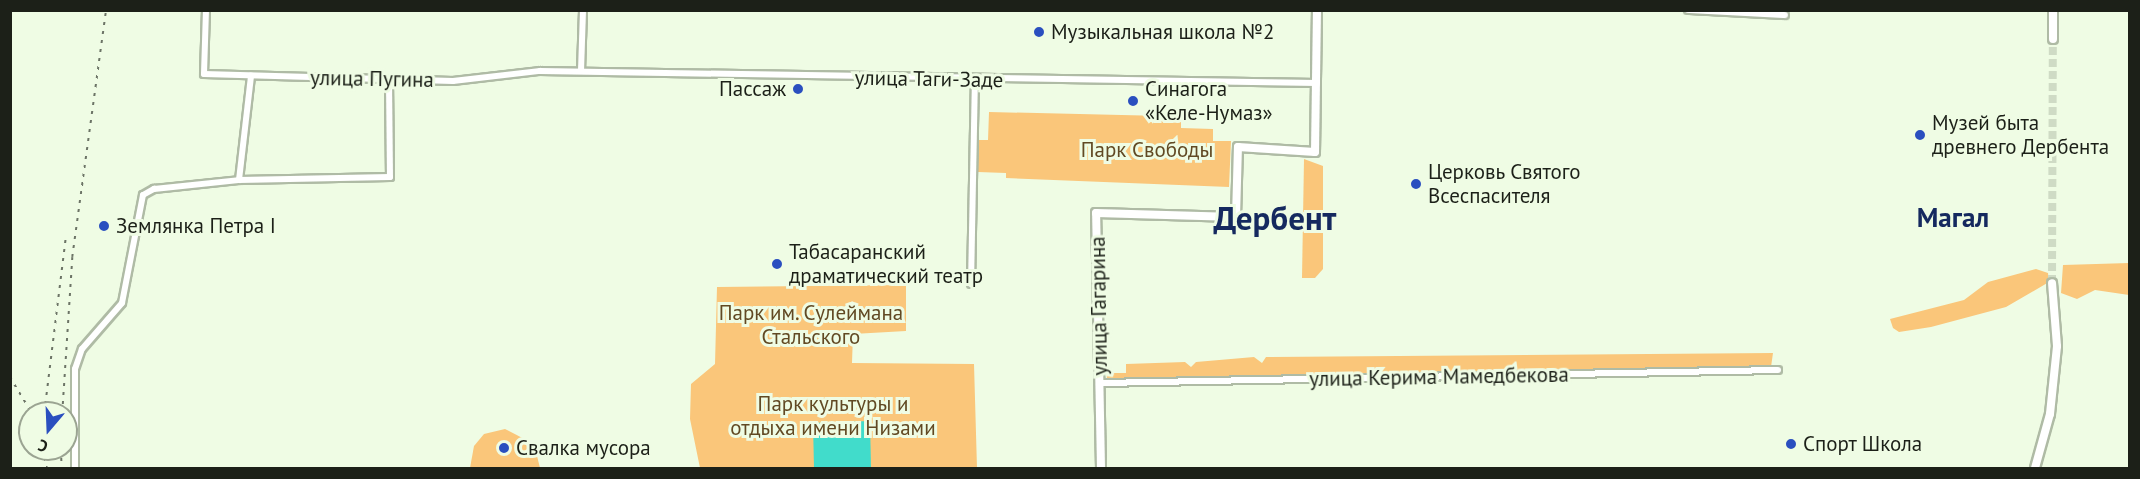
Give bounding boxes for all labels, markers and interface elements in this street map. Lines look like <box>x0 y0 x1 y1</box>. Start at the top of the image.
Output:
place label: Музыкальная школа №2 <box>1051 19 1275 45</box>
marker: Музыкальная школа №2 <box>1032 25 1046 39</box>
street label: улица Пугина <box>310 65 434 93</box>
street label: улица Таги-Заде <box>854 65 1004 93</box>
place label: Пассаж <box>719 76 786 102</box>
place label: Синагога «Келе-Нумаз» <box>1145 76 1273 126</box>
marker: Пассаж <box>791 82 805 96</box>
marker: Синагога «Келе-Нумаз» <box>1126 94 1140 108</box>
place label: Музей быта древнего Дербента <box>1932 110 2110 160</box>
marker: Музей быта древнего Дербента <box>1913 128 1927 142</box>
park label: Парк Свободы <box>1081 137 1213 163</box>
place label: Церковь Святого Всеспасителя <box>1428 159 1581 209</box>
marker: Церковь Святого Всеспасителя <box>1409 177 1423 191</box>
district label: Дербент <box>1214 198 1336 238</box>
district label: Магал <box>1917 202 1989 234</box>
place label: Землянка Петра I <box>116 213 276 239</box>
marker: Землянка Петра I <box>97 219 111 233</box>
street label: улица Гагарина <box>1085 236 1113 376</box>
place label: Табасаранский драматический театр <box>789 239 984 289</box>
marker: Табасаранский драматический театр <box>770 257 784 271</box>
park label: Парк им. Сулеймана Стальского <box>718 300 904 350</box>
street label: улица Керима Мамедбекова <box>1309 362 1569 392</box>
park label: Парк культуры и отдыха имени Низами <box>730 391 936 441</box>
north arrow <box>18 401 78 461</box>
place label: Спорт Школа <box>1803 431 1923 457</box>
text: С <box>35 435 50 457</box>
place label: Свалка мусора <box>516 435 651 461</box>
marker: Спорт Школа <box>1784 437 1798 451</box>
marker: Свалка мусора <box>497 441 511 455</box>

